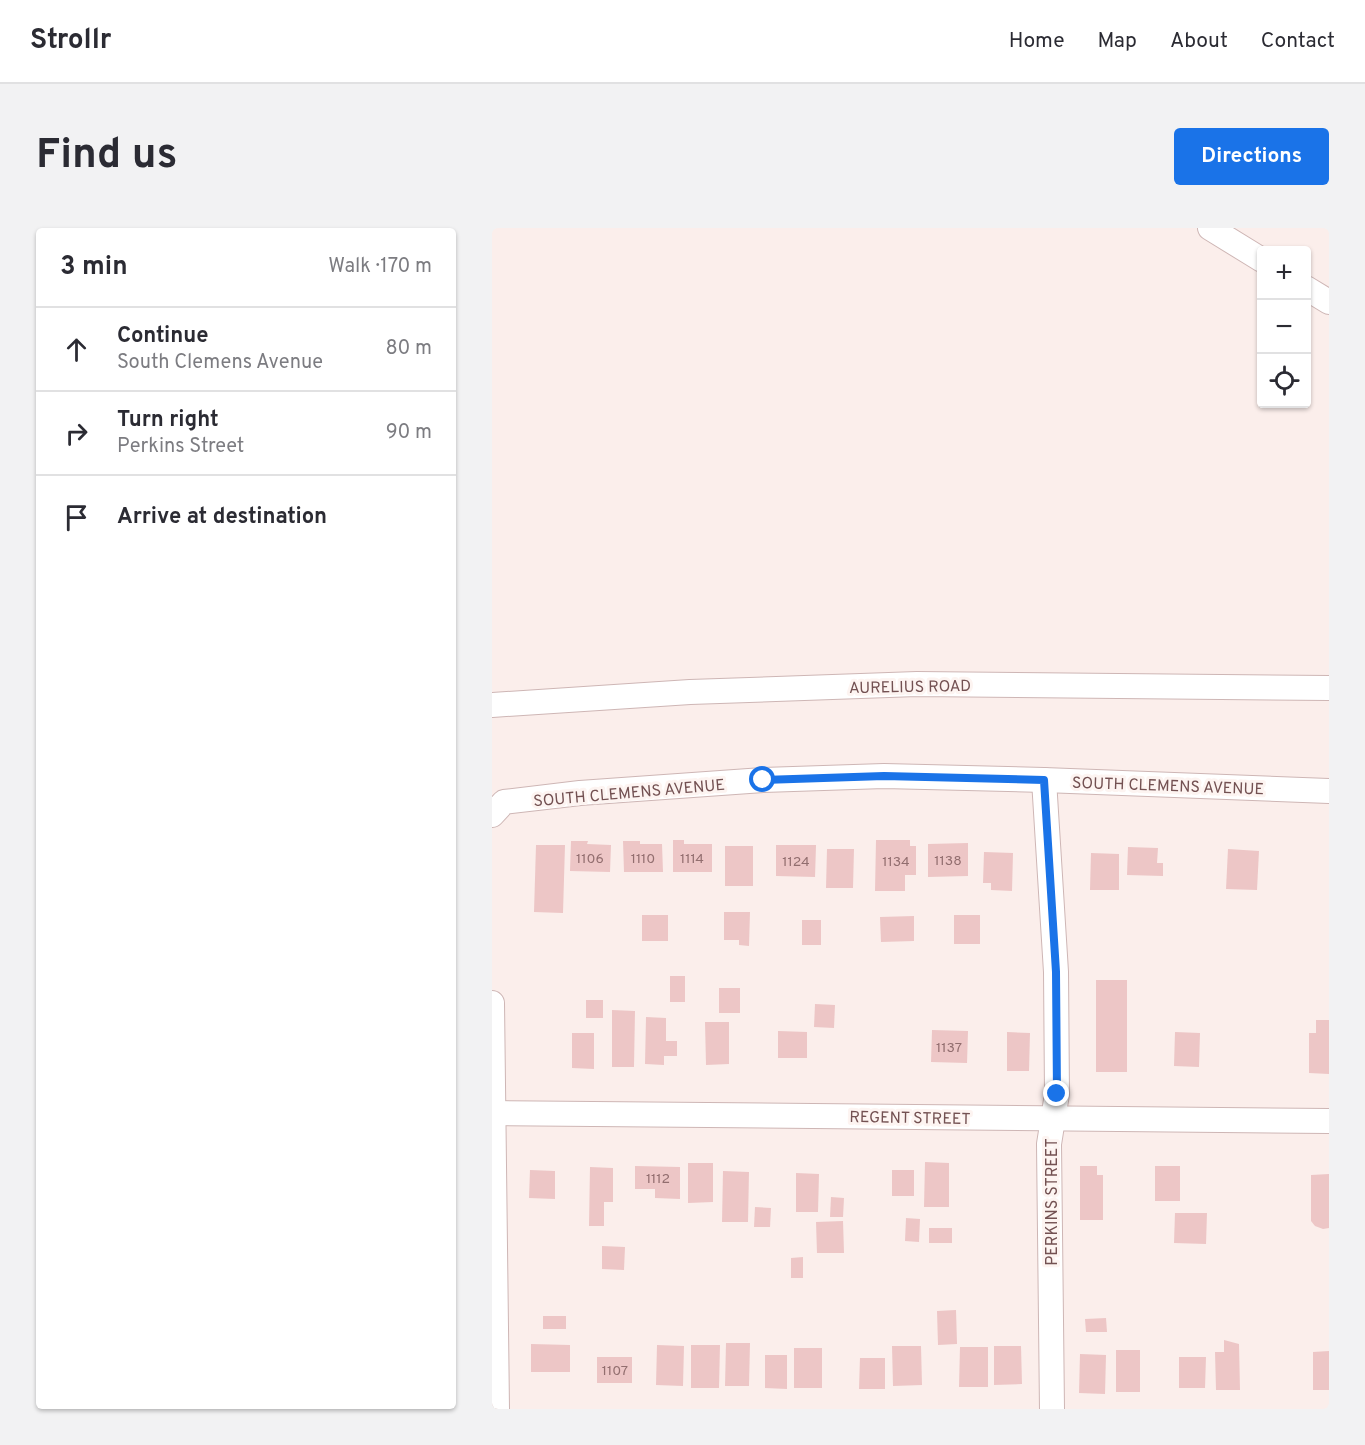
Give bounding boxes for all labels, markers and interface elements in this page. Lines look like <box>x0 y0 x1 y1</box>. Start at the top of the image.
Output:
text: Strollr <box>30 23 112 59</box>
text: Home <box>1009 28 1065 55</box>
text: Map <box>1098 28 1137 55</box>
text: About <box>1170 28 1228 55</box>
text: Contact <box>1261 28 1335 55</box>
button: Directions <box>1174 128 1329 185</box>
text: Find us <box>36 130 177 183</box>
map controls <box>1257 246 1311 408</box>
button: + <box>1257 246 1311 300</box>
text: 3 min <box>60 251 128 284</box>
text: Walk · 170 m <box>328 254 432 280</box>
button: − <box>1257 300 1311 354</box>
text: Continue <box>117 323 208 350</box>
icon: ahead <box>60 333 93 366</box>
text: 80 m <box>386 336 432 362</box>
text: South Clemens Avenue <box>117 350 323 376</box>
button: locate <box>1257 354 1311 408</box>
text: Turn right <box>117 407 219 434</box>
icon: right <box>60 417 93 450</box>
text: 90 m <box>386 420 432 446</box>
text: Perkins Street <box>117 434 244 460</box>
icon: arrive <box>60 501 93 534</box>
text: Arrive at destination <box>117 504 327 531</box>
street label: AURELIUS ROAD <box>849 677 971 699</box>
route start <box>749 766 775 792</box>
street label: SOUTH CLEMENS AVENUE <box>1071 774 1264 800</box>
street label: SOUTH CLEMENS AVENUE <box>532 776 726 812</box>
house number: 1106 <box>576 851 604 868</box>
house number: 1110 <box>631 851 655 868</box>
house number: 1114 <box>680 851 704 868</box>
house number: 1138 <box>934 853 962 870</box>
house number: 1124 <box>782 854 810 871</box>
house number: 1134 <box>882 854 910 871</box>
house number: 1137 <box>936 1040 962 1057</box>
route end <box>1043 1080 1069 1106</box>
street label: REGENT STREET <box>849 1108 971 1130</box>
street label: PERKINS STREET <box>1043 1138 1063 1266</box>
house number: 1112 <box>646 1171 670 1188</box>
house number: 1107 <box>602 1363 628 1380</box>

